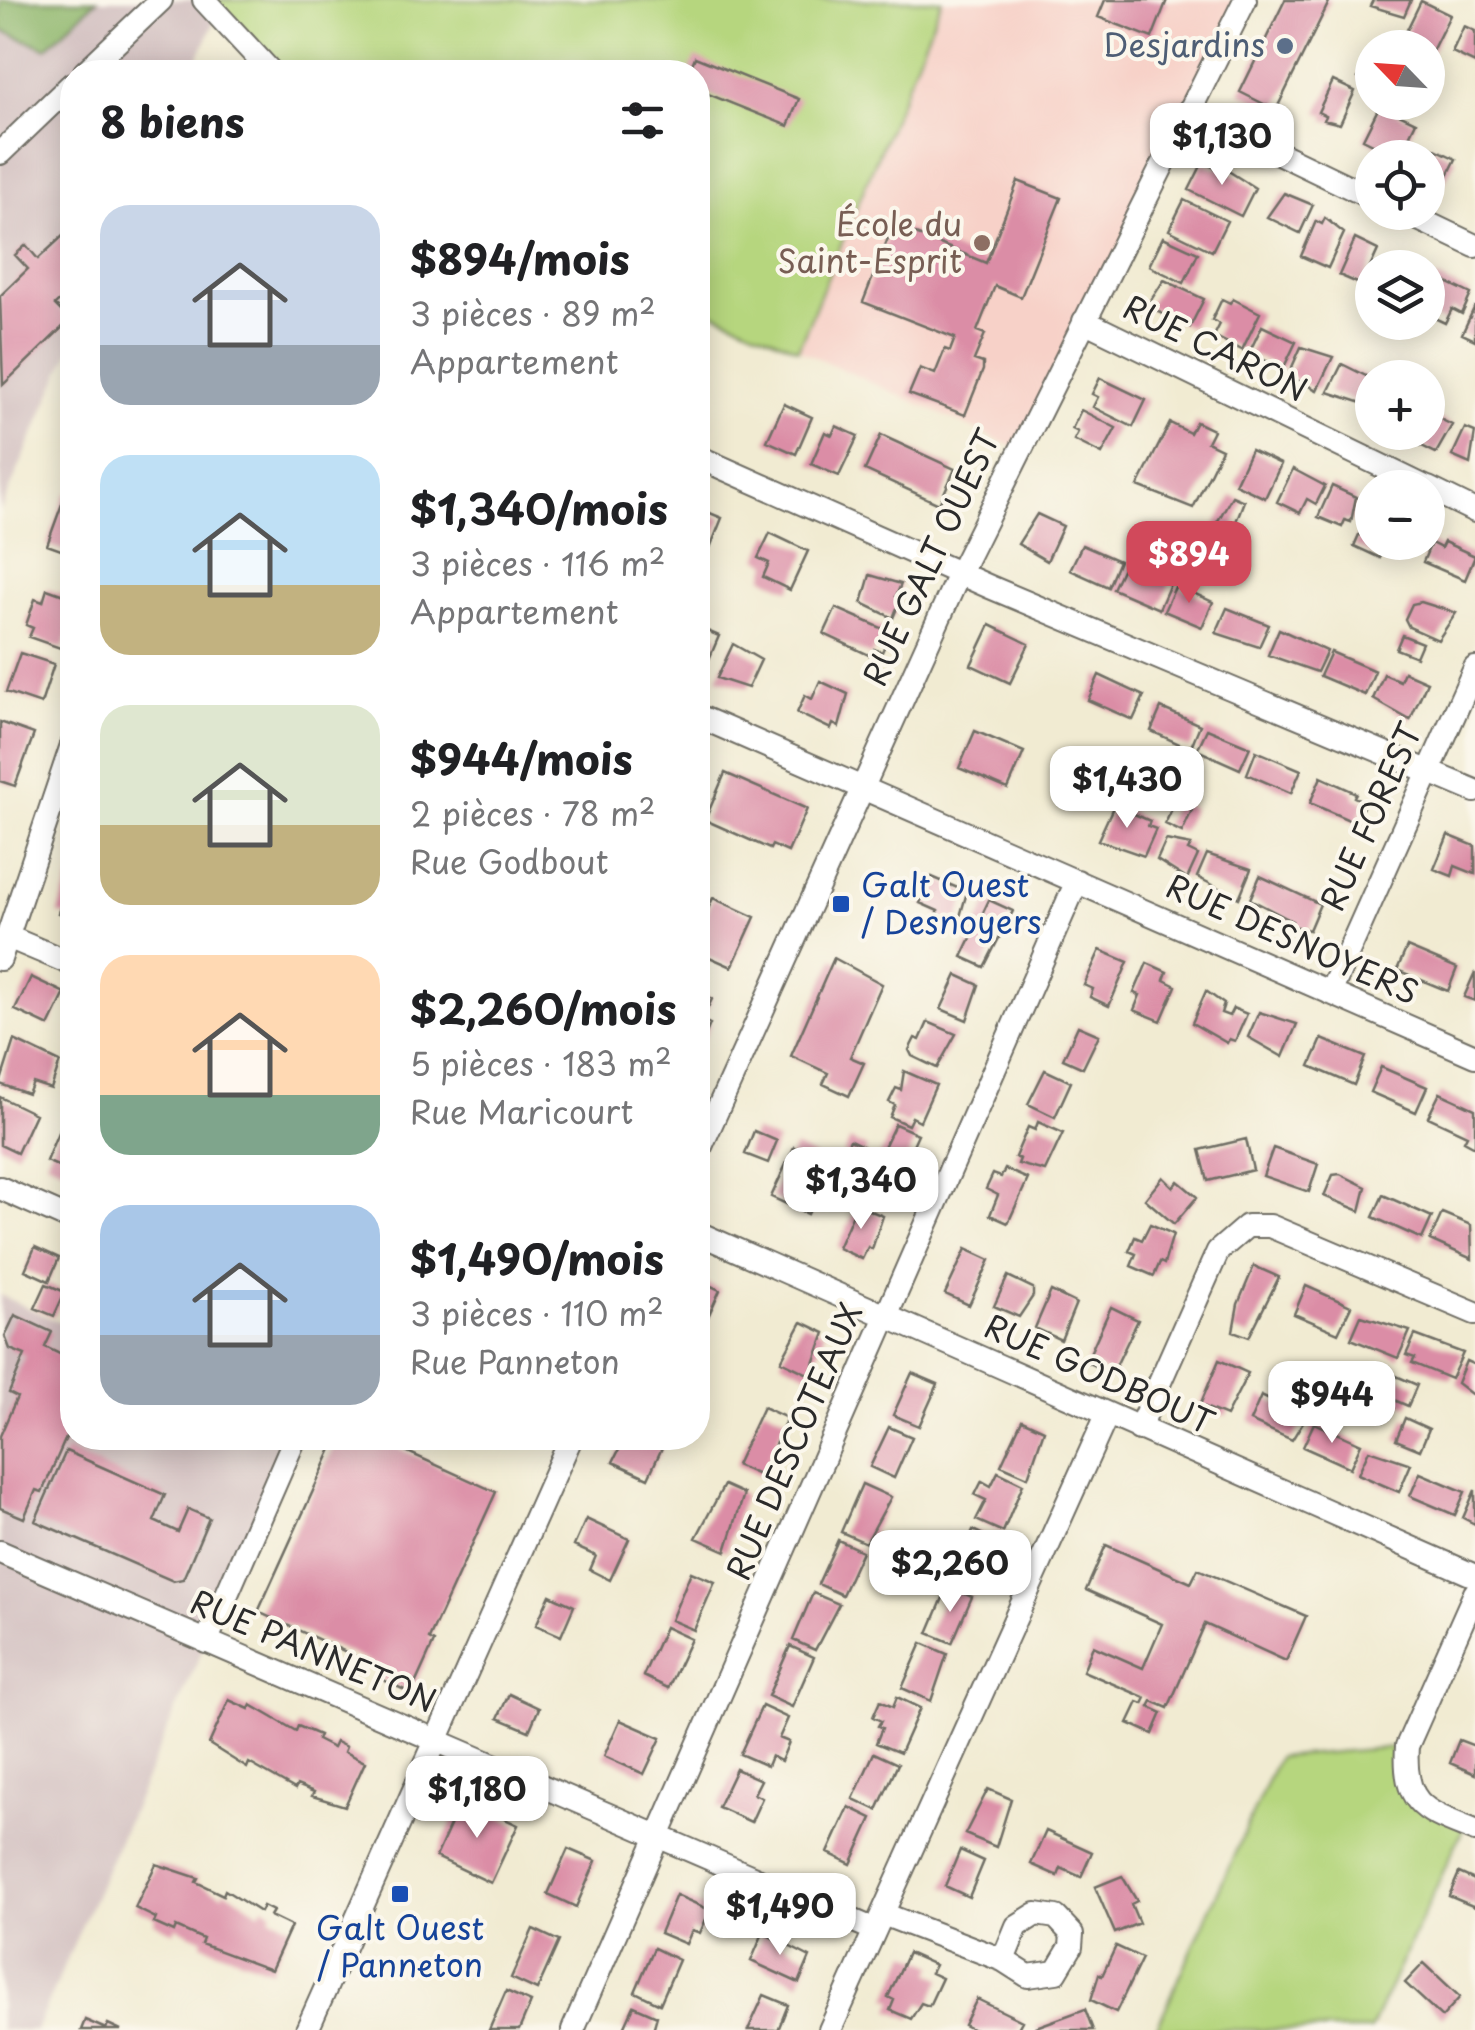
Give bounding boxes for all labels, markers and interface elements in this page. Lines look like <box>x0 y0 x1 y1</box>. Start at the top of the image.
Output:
place label: Desjardins <box>1104 20 1265 68</box>
north arrow <box>1355 30 1445 120</box>
map controls <box>1355 30 1445 560</box>
marker: Desjardins <box>1274 35 1296 57</box>
text: 8 biens <box>100 89 245 152</box>
icon: filters <box>615 93 670 148</box>
pin: $1,130 <box>1141 103 1303 188</box>
text: $1,130 <box>1172 111 1272 159</box>
button: locate <box>1355 140 1445 230</box>
place label: École du Saint-Esprit <box>778 199 962 284</box>
text: $894/mois <box>410 226 630 289</box>
marker: École du Saint-Esprit <box>971 232 993 254</box>
icon: home <box>180 245 300 365</box>
button: layers <box>1355 250 1445 340</box>
street label: RUE CARON <box>1116 282 1316 413</box>
text: 3 pièces · 89 m² <box>410 289 656 337</box>
text: Appartement <box>410 337 619 385</box>
button: + <box>1355 360 1445 450</box>
street label: RUE GALT OUEST <box>850 421 1011 693</box>
button: − <box>1355 470 1445 560</box>
text: $1,340/mois <box>410 476 668 539</box>
icon: home <box>180 495 300 615</box>
pin: $894 <box>1130 521 1248 606</box>
text: $894 <box>1148 529 1230 577</box>
text: 3 pièces · 116 m² <box>410 539 666 587</box>
text: Appartement <box>410 587 619 635</box>
street label: RUE FOREST <box>1307 714 1433 918</box>
text: $944/mois <box>410 726 633 789</box>
icon: home <box>180 745 300 865</box>
pin: $1,430 <box>1046 746 1208 831</box>
text: $1,430 <box>1072 754 1182 802</box>
text: 2 pièces · 78 m² <box>410 789 656 837</box>
text: Rue Godbout <box>410 837 609 885</box>
place label: Galt Ouest / Desnoyers <box>861 860 1042 945</box>
street label: RUE DESNOYERS <box>1159 861 1427 1015</box>
marker: Galt Ouest / Desnoyers <box>830 893 852 915</box>
text: $2,260/mois <box>410 976 677 1039</box>
icon: home <box>180 995 300 1115</box>
text: 5 pièces · 183 m² <box>410 1039 672 1087</box>
text: Rue Maricourt <box>410 1087 633 1135</box>
pin: $1,340 <box>780 1147 942 1232</box>
text: $1,340 <box>805 1155 917 1203</box>
text: $1,490/mois <box>410 1226 664 1289</box>
icon: home <box>180 1245 300 1365</box>
text: 3 pièces · 110 m² <box>410 1289 664 1337</box>
street label: RUE DESCOTEAUX <box>713 1295 873 1587</box>
street label: RUE GODBOUT <box>977 1301 1223 1445</box>
text: Rue Panneton <box>410 1337 620 1385</box>
pin: $944 <box>1273 1361 1391 1446</box>
text: $944 <box>1290 1369 1374 1417</box>
pin: $2,260 <box>869 1530 1031 1615</box>
text: $2,260 <box>891 1538 1009 1586</box>
street label: RUE PANNETON <box>183 1577 444 1724</box>
pin: $1,180 <box>396 1756 558 1841</box>
text: $1,180 <box>428 1764 526 1812</box>
pin: $1,490 <box>699 1873 861 1958</box>
text: $1,490 <box>726 1881 834 1929</box>
marker: Galt Ouest / Panneton <box>389 1883 411 1905</box>
place label: Galt Ouest / Panneton <box>316 1903 484 1988</box>

